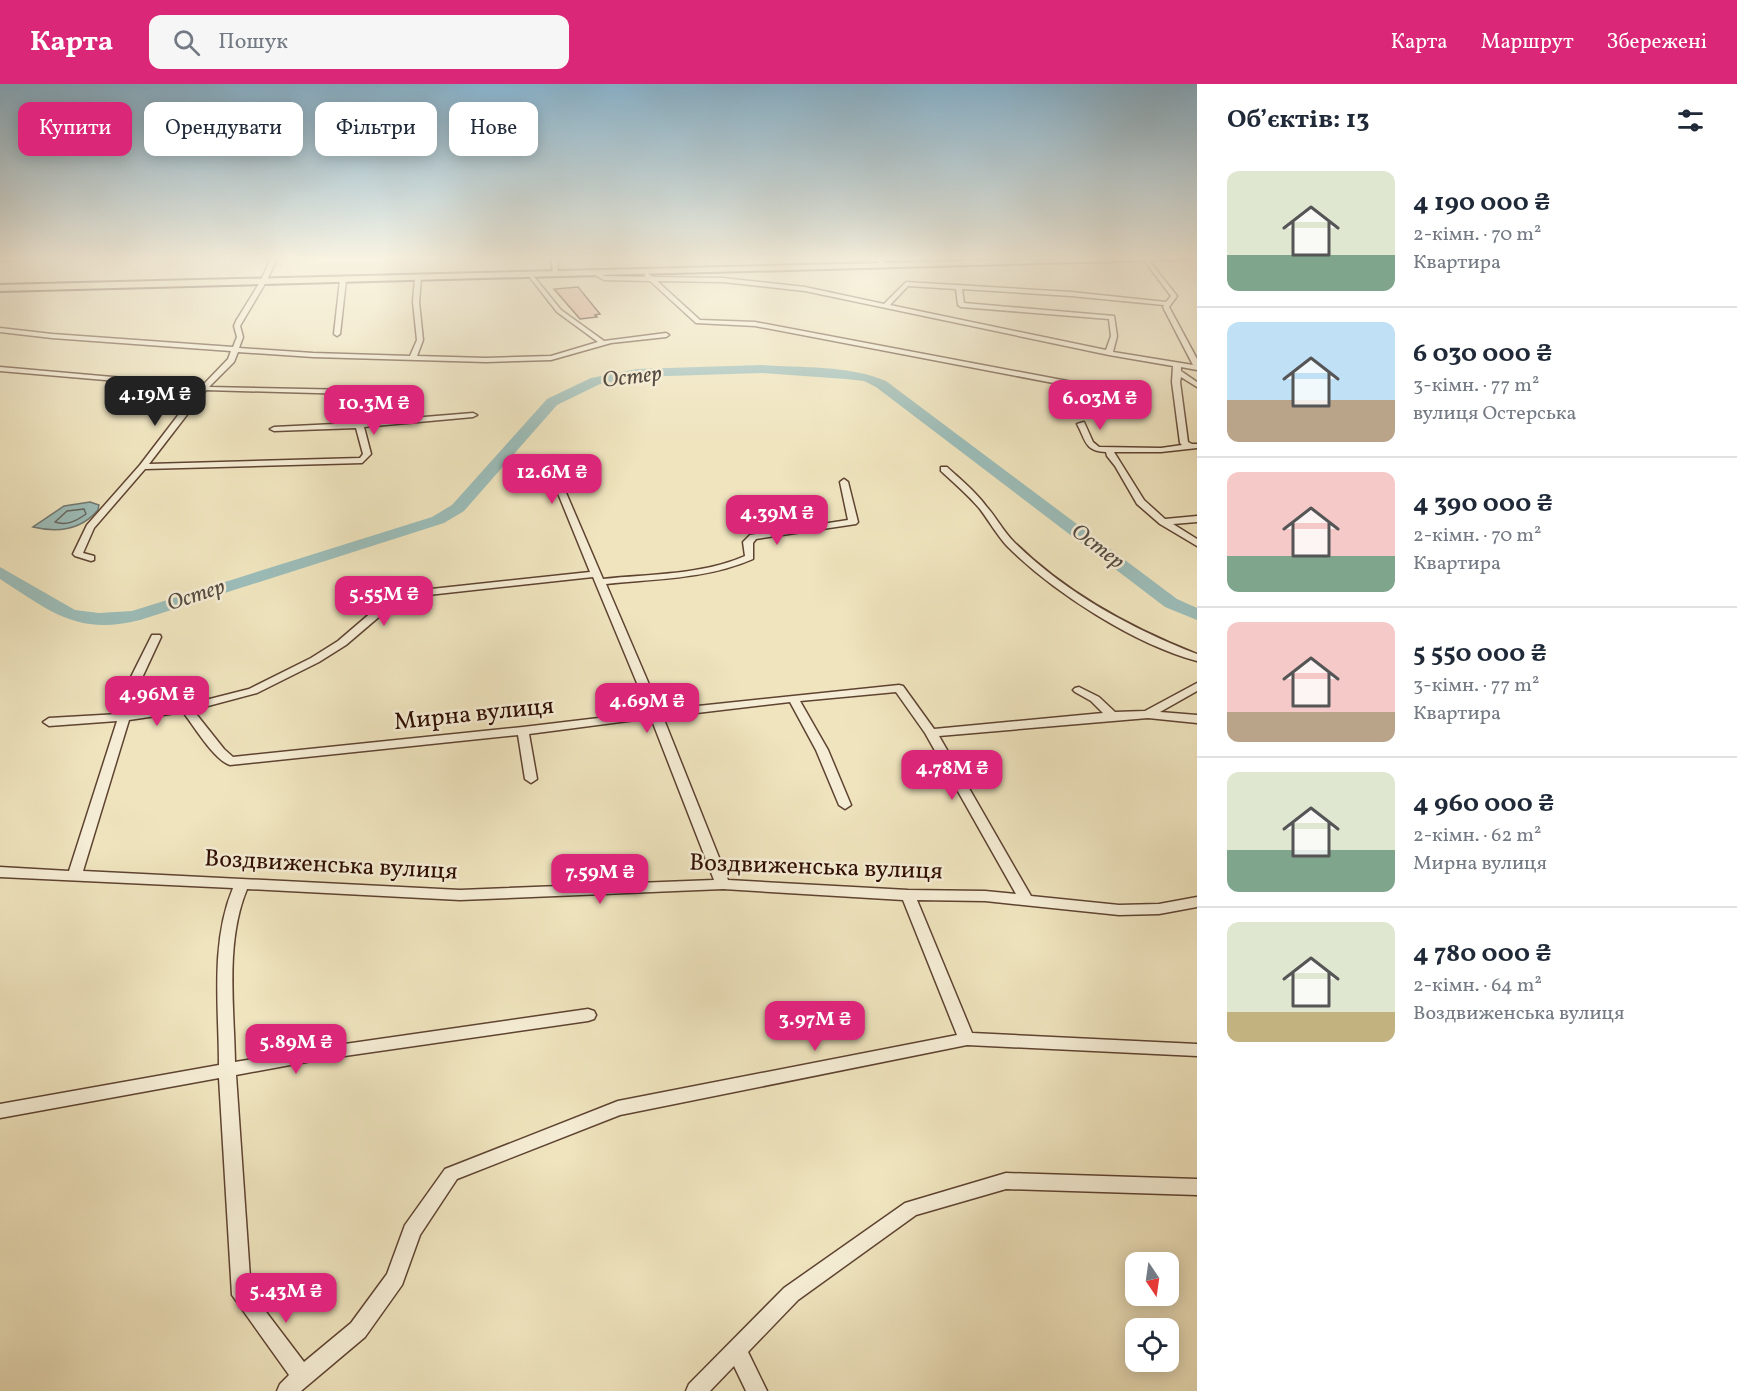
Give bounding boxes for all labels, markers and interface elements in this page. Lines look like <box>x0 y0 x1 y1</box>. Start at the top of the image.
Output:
search box <box>149 15 569 69</box>
text: Карта <box>30 23 113 62</box>
icon: search <box>170 26 203 59</box>
text: Пошук <box>218 27 288 58</box>
text: Карта <box>1391 28 1448 57</box>
text: Маршрут <box>1481 28 1574 57</box>
text: Збережені <box>1607 28 1707 57</box>
chip: Купити <box>18 102 132 156</box>
chip: Орендувати <box>144 102 303 156</box>
chip: Фільтри <box>315 102 437 156</box>
chip: Нове <box>449 102 538 156</box>
text: Об’єктів: 13 <box>1227 102 1369 138</box>
icon: filters <box>1674 104 1707 137</box>
text: 4 190 000 ₴ <box>1413 185 1550 221</box>
icon: home <box>1275 195 1347 267</box>
text: 2-кімн. · 70 m² <box>1413 221 1541 249</box>
text: Квартира <box>1413 249 1501 277</box>
text: 6 030 000 ₴ <box>1413 336 1552 372</box>
icon: home <box>1275 346 1347 418</box>
water label: Остер <box>601 359 663 397</box>
text: 3-кімн. · 77 m² <box>1413 372 1539 400</box>
pin: 4.19M ₴ <box>100 376 210 427</box>
pin: 6.03M ₴ <box>1045 380 1155 431</box>
text: 4.19M ₴ <box>119 381 191 409</box>
pin: 10.3M ₴ <box>319 385 429 436</box>
text: 6.03M ₴ <box>1063 385 1137 413</box>
text: 10.3M ₴ <box>338 390 410 418</box>
text: вулиця Остерська <box>1413 400 1576 428</box>
pin: 12.6M ₴ <box>497 454 607 505</box>
text: 12.6M ₴ <box>517 459 587 487</box>
text: 4 390 000 ₴ <box>1413 486 1553 522</box>
pin: 4.39M ₴ <box>722 495 832 546</box>
icon: home <box>1275 496 1347 568</box>
text: 4.39M ₴ <box>740 500 814 528</box>
water label: Остер <box>1064 517 1130 577</box>
text: 2-кімн. · 70 m² <box>1413 522 1541 550</box>
text: Квартира <box>1413 550 1501 578</box>
water label: Остер <box>163 572 229 620</box>
pin: 5.55M ₴ <box>329 576 439 627</box>
text: 5.55M ₴ <box>349 581 419 609</box>
text: 5 550 000 ₴ <box>1413 636 1547 672</box>
icon: home <box>1275 646 1347 718</box>
text: 3-кімн. · 77 m² <box>1413 672 1539 700</box>
pin: 4.96M ₴ <box>102 676 212 727</box>
text: 4.96M ₴ <box>119 681 195 709</box>
pin: 4.69M ₴ <box>592 683 702 734</box>
text: 4.69M ₴ <box>609 688 685 716</box>
street label: Мирна вулиця <box>392 690 556 740</box>
text: Квартира <box>1413 700 1501 728</box>
pin: 4.78M ₴ <box>897 750 1007 801</box>
text: 4.78M ₴ <box>915 755 989 783</box>
text: 4 960 000 ₴ <box>1413 786 1554 822</box>
icon: home <box>1275 796 1347 868</box>
text: 2-кімн. · 62 m² <box>1413 822 1541 850</box>
street label: Воздвиженська вулиця <box>203 842 459 890</box>
street label: Воздвиженська вулиця <box>689 847 943 889</box>
text: Мирна вулиця <box>1413 850 1547 878</box>
pin: 7.59M ₴ <box>545 854 655 905</box>
text: 7.59M ₴ <box>565 859 635 887</box>
text: 4 780 000 ₴ <box>1413 936 1551 972</box>
icon: home <box>1275 946 1347 1018</box>
text: 2-кімн. · 64 m² <box>1413 972 1542 1000</box>
text: Воздвиженська вулиця <box>1413 1000 1624 1028</box>
pin: 3.97M ₴ <box>760 1001 870 1052</box>
text: 3.97M ₴ <box>779 1006 851 1034</box>
pin: 5.89M ₴ <box>241 1024 351 1075</box>
text: 5.89M ₴ <box>259 1029 333 1057</box>
north arrow <box>1125 1252 1179 1306</box>
map controls <box>1125 1252 1179 1372</box>
pin: 5.43M ₴ <box>231 1273 341 1324</box>
text: 5.43M ₴ <box>250 1278 322 1306</box>
button: locate <box>1125 1318 1179 1372</box>

